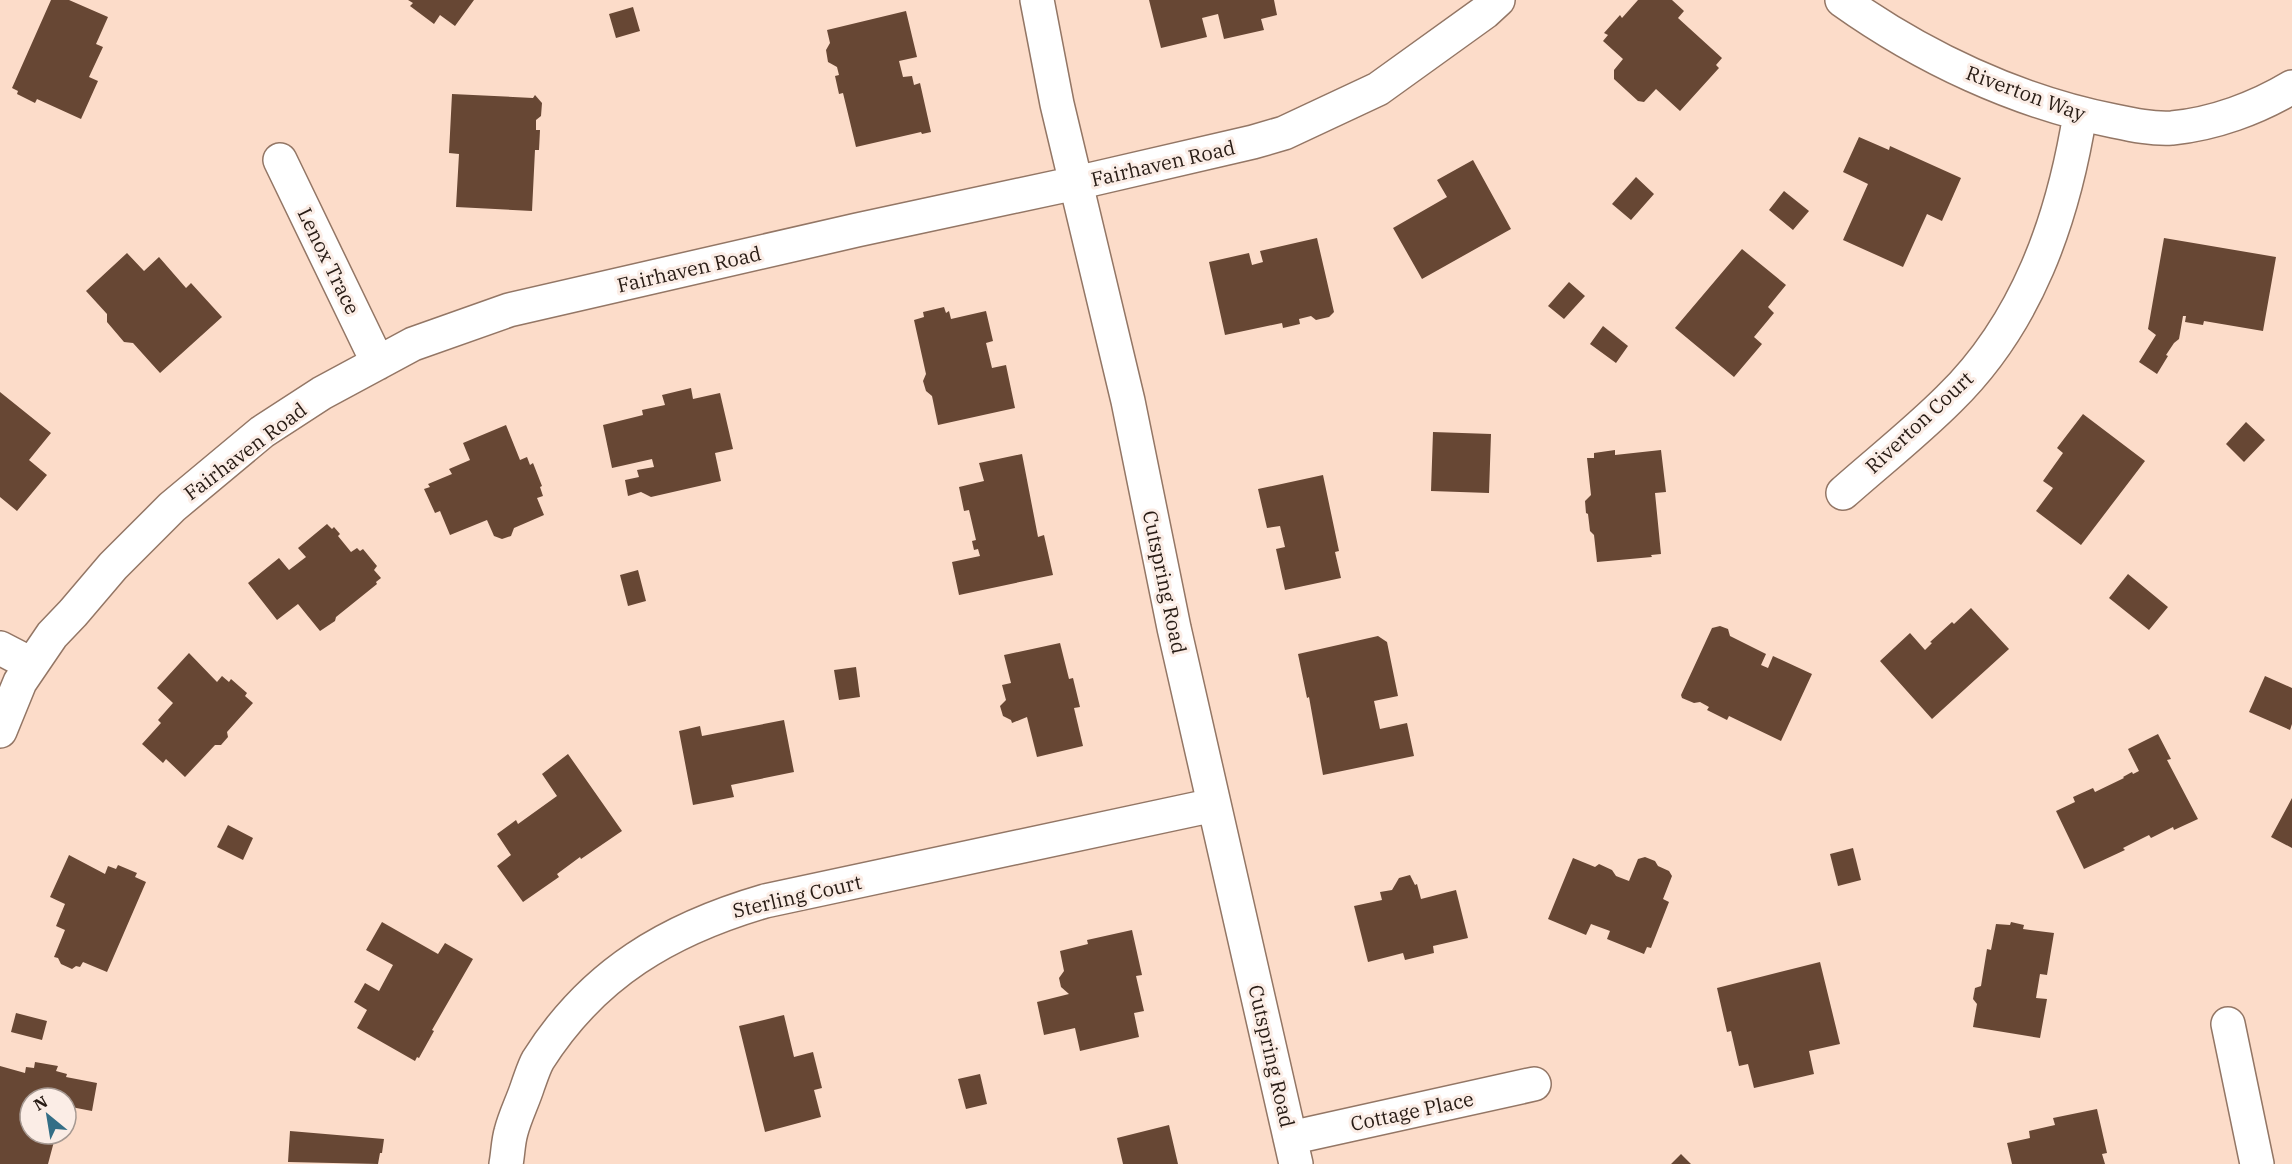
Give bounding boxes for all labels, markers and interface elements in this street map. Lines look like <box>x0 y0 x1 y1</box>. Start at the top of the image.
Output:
street label: Riverton Way <box>1962 59 2090 127</box>
street label: Fairhaven Road <box>1088 133 1238 193</box>
street label: Lenox Trace <box>292 203 366 319</box>
street label: Fairhaven Road <box>614 239 764 299</box>
street label: Riverton Court <box>1859 365 1979 479</box>
street label: Fairhaven Road <box>178 396 312 506</box>
street label: Cutspring Road <box>1137 508 1193 656</box>
street label: Sterling Court <box>730 868 864 924</box>
street label: Cutspring Road <box>1242 982 1302 1130</box>
street label: Cottage Place <box>1348 1085 1476 1137</box>
north arrow <box>18 1086 78 1146</box>
text: N <box>30 1091 51 1115</box>

